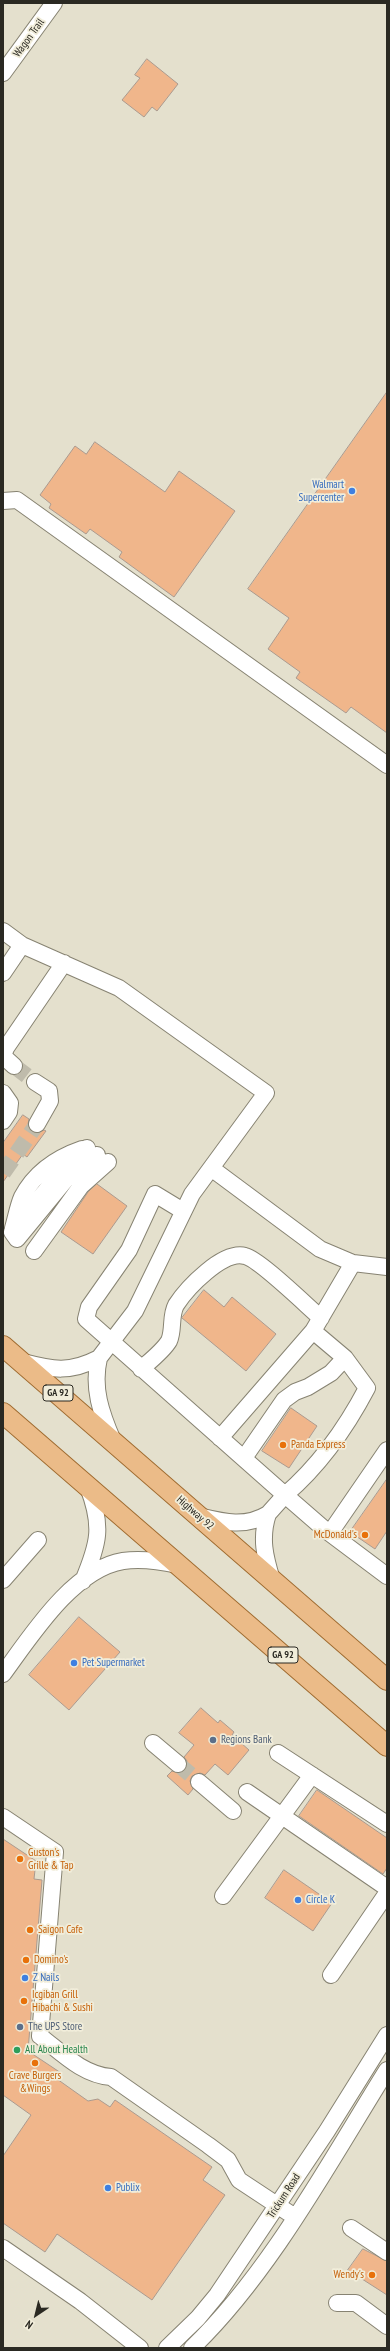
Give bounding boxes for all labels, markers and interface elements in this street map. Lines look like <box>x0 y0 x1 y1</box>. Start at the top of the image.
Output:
street label: Wagon Trail <box>11 16 47 60</box>
place label: Walmart Supercenter <box>299 478 344 504</box>
marker: Walmart Supercenter <box>347 486 357 496</box>
road number: GA 92 <box>43 1385 73 1401</box>
place label: Panda Express <box>291 1438 345 1452</box>
marker: Panda Express <box>278 1440 288 1450</box>
street label: Highway 92 <box>174 1493 216 1533</box>
place label: McDonald's <box>314 1528 357 1542</box>
marker: McDonald's <box>360 1530 370 1540</box>
road number: GA 92 <box>268 1647 298 1663</box>
place label: Pet Supermarket <box>82 1656 145 1670</box>
marker: Pet Supermarket <box>69 1658 79 1668</box>
place label: Regions Bank <box>221 1733 272 1747</box>
marker: Regions Bank <box>208 1735 218 1745</box>
place label: Guston's Grille & Tap <box>28 1846 74 1872</box>
marker: Guston's Grille & Tap <box>15 1854 25 1864</box>
place label: Circle K <box>306 1893 335 1907</box>
marker: Circle K <box>293 1895 303 1905</box>
place label: Saigon Cafe <box>38 1923 83 1937</box>
marker: Saigon Cafe <box>25 1925 35 1935</box>
place label: Domino's <box>34 1953 68 1967</box>
marker: Domino's <box>21 1955 31 1965</box>
place label: Z Nails <box>33 1971 59 1985</box>
marker: Z Nails <box>20 1973 30 1983</box>
place label: Icgiban Grill Hibachi & Sushi <box>32 1988 93 2014</box>
marker: Icgiban Grill Hibachi & Sushi <box>19 1996 29 2006</box>
place label: The UPS Store <box>28 2020 82 2034</box>
marker: The UPS Store <box>15 2022 25 2032</box>
place label: All About Health <box>25 2043 88 2057</box>
marker: All About Health <box>12 2045 22 2055</box>
marker: Crave Burgers &Wings <box>30 2058 40 2068</box>
place label: Crave Burgers &Wings <box>9 2069 61 2095</box>
street label: Trickum Road <box>265 2171 303 2221</box>
place label: Publix <box>116 2181 140 2195</box>
marker: Publix <box>103 2183 113 2193</box>
place label: Wendy's <box>334 2268 364 2282</box>
marker: Wendy's <box>367 2270 377 2280</box>
north arrow <box>16 2295 56 2335</box>
text: N <box>23 2317 36 2332</box>

